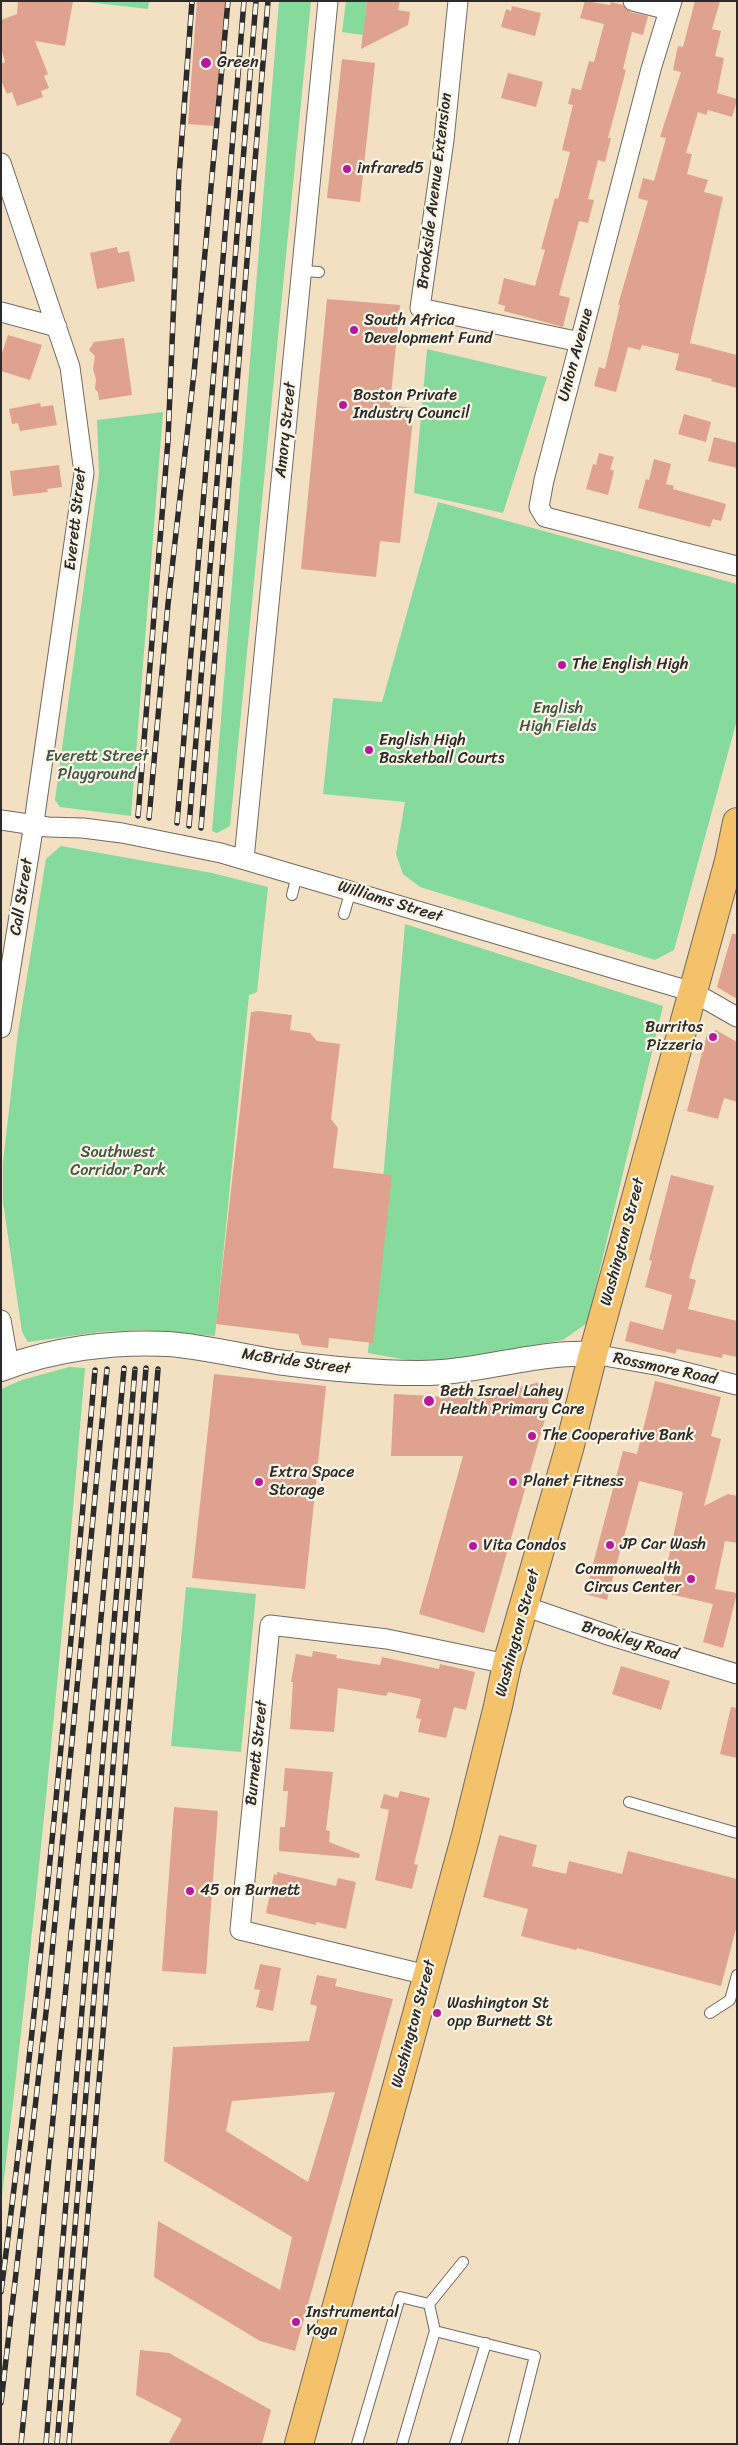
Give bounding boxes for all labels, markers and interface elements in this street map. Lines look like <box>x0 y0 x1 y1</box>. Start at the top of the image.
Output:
place label: Green <box>217 53 259 73</box>
marker: Green <box>199 56 213 70</box>
street label: Brookside Avenue Extension <box>413 92 457 290</box>
place label: infrared5 <box>357 159 424 179</box>
marker: infrared5 <box>341 163 353 175</box>
street label: Union Avenue <box>554 306 598 404</box>
place label: South Africa Development Fund <box>364 311 492 349</box>
marker: South Africa Development Fund <box>348 324 360 336</box>
street label: Amory Street <box>271 381 301 479</box>
place label: Boston Private Industry Council <box>353 386 470 424</box>
marker: Boston Private Industry Council <box>337 399 349 411</box>
street label: Everett Street <box>61 467 91 571</box>
place label: The English High <box>572 655 688 675</box>
marker: The English High <box>556 659 568 671</box>
park label: English High Fields <box>519 699 597 737</box>
place label: English High Basketball Courts <box>379 731 505 769</box>
marker: English High Basketball Courts <box>363 744 375 756</box>
park label: Everett Street Playground <box>45 747 149 785</box>
street label: Call Street <box>6 857 38 937</box>
street label: Williams Street <box>335 877 445 927</box>
place label: Burritos Pizzeria <box>645 1018 703 1056</box>
marker: Burritos Pizzeria <box>707 1031 719 1043</box>
park label: Southwest Corridor Park <box>70 1143 166 1181</box>
street label: Washington Street <box>597 1176 649 1308</box>
street label: McBride Street <box>240 1345 352 1379</box>
street label: Rossmore Road <box>611 1349 719 1389</box>
place label: Beth Israel Lahey Health Primary Care <box>440 1382 585 1420</box>
marker: Beth Israel Lahey Health Primary Care <box>422 1394 436 1408</box>
place label: The Cooperative Bank <box>542 1426 694 1446</box>
marker: The Cooperative Bank <box>526 1430 538 1442</box>
place label: Extra Space Storage <box>269 1463 355 1501</box>
place label: Planet Fitness <box>523 1472 624 1492</box>
marker: Extra Space Storage <box>253 1476 265 1488</box>
marker: Planet Fitness <box>507 1476 519 1488</box>
place label: JP Car Wash <box>620 1535 706 1555</box>
place label: Vita Condos <box>483 1536 566 1556</box>
marker: JP Car Wash <box>604 1539 616 1551</box>
marker: Vita Condos <box>467 1540 479 1552</box>
place label: Commonwealth Circus Center <box>575 1560 681 1598</box>
street label: Washington Street <box>492 1567 544 1699</box>
marker: Commonwealth Circus Center <box>685 1573 697 1585</box>
street label: Brookley Road <box>579 1617 681 1665</box>
street label: Burnett Street <box>242 1699 272 1807</box>
place label: 45 on Burnett <box>200 1881 300 1901</box>
marker: 45 on Burnett <box>184 1885 196 1897</box>
street label: Washington Street <box>388 1958 440 2090</box>
place label: Washington St opp Burnett St <box>447 1994 553 2032</box>
marker: Washington St opp Burnett St <box>431 2007 443 2019</box>
place label: Instrumental Yoga <box>306 2303 399 2341</box>
marker: Instrumental Yoga <box>290 2316 302 2328</box>

